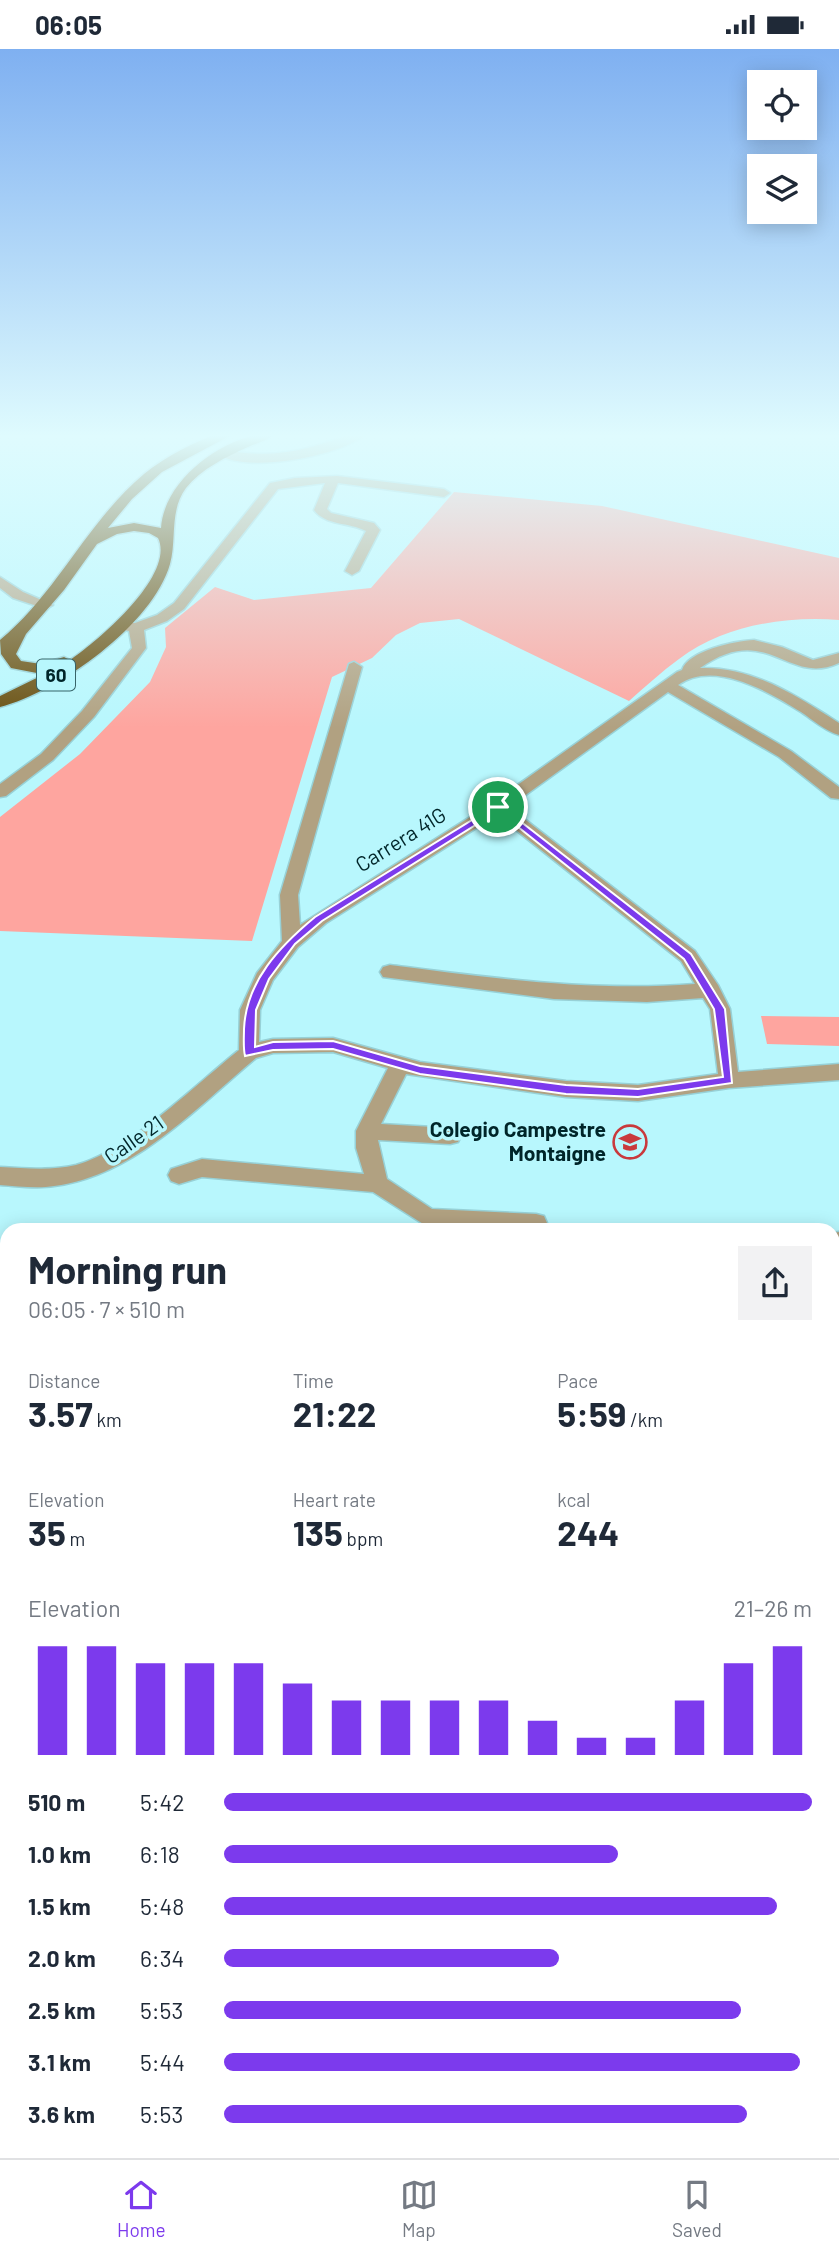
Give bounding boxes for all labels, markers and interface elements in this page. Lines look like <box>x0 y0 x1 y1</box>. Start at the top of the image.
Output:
text: 06:05 <box>35 9 102 40</box>
map controls <box>747 70 817 224</box>
button: locate <box>747 70 817 140</box>
button: layers <box>747 154 817 224</box>
road number: 60 <box>37 659 75 691</box>
pin <box>468 777 528 837</box>
icon: arrive <box>479 788 517 826</box>
street label: Carrera 41G <box>350 801 450 876</box>
street label: Calle 21 <box>99 1109 168 1168</box>
place label: Colegio Campestre Montaigne <box>430 1116 606 1165</box>
school or university icon: Colegio Campestre Montaigne <box>611 1123 649 1161</box>
text: Morning run <box>28 1246 227 1292</box>
button: share <box>738 1246 812 1320</box>
text: 06:05 · 7 × 510 m <box>28 1295 185 1323</box>
text: Distance <box>28 1369 100 1392</box>
text: Time <box>293 1369 334 1392</box>
text: Pace <box>557 1369 598 1392</box>
text: 3.57 <box>28 1392 93 1434</box>
text: 21:22 <box>293 1392 376 1434</box>
text: 5:59 <box>557 1392 626 1434</box>
text: km <box>93 1408 122 1431</box>
text: /km <box>626 1408 663 1431</box>
text: Elevation <box>28 1488 105 1511</box>
text: Heart rate <box>293 1488 376 1511</box>
text: kcal <box>557 1488 590 1511</box>
text: 35 <box>28 1511 66 1553</box>
text: 135 <box>293 1511 343 1553</box>
text: 244 <box>557 1511 619 1553</box>
text: m <box>66 1527 85 1550</box>
text: bpm <box>343 1527 383 1550</box>
text: Elevation <box>28 1594 121 1622</box>
text: 21–26 m <box>734 1594 812 1622</box>
text: 510 m <box>28 1788 85 1816</box>
text: 5:42 <box>140 1788 185 1816</box>
text: 1.0 km <box>28 1840 91 1868</box>
text: 6:18 <box>140 1840 180 1868</box>
text: 1.5 km <box>28 1892 91 1920</box>
text: 5:48 <box>140 1892 184 1920</box>
text: 2.0 km <box>28 1944 96 1972</box>
text: 6:34 <box>140 1944 184 1972</box>
text: 2.5 km <box>28 1996 96 2024</box>
text: 5:53 <box>140 1996 183 2024</box>
text: 3.1 km <box>28 2048 91 2076</box>
text: 5:44 <box>140 2048 185 2076</box>
text: 3.6 km <box>28 2100 95 2128</box>
text: 5:53 <box>140 2100 183 2128</box>
tab: Home <box>117 2176 166 2241</box>
tab: Map <box>400 2176 438 2241</box>
tab: Saved <box>672 2176 722 2241</box>

